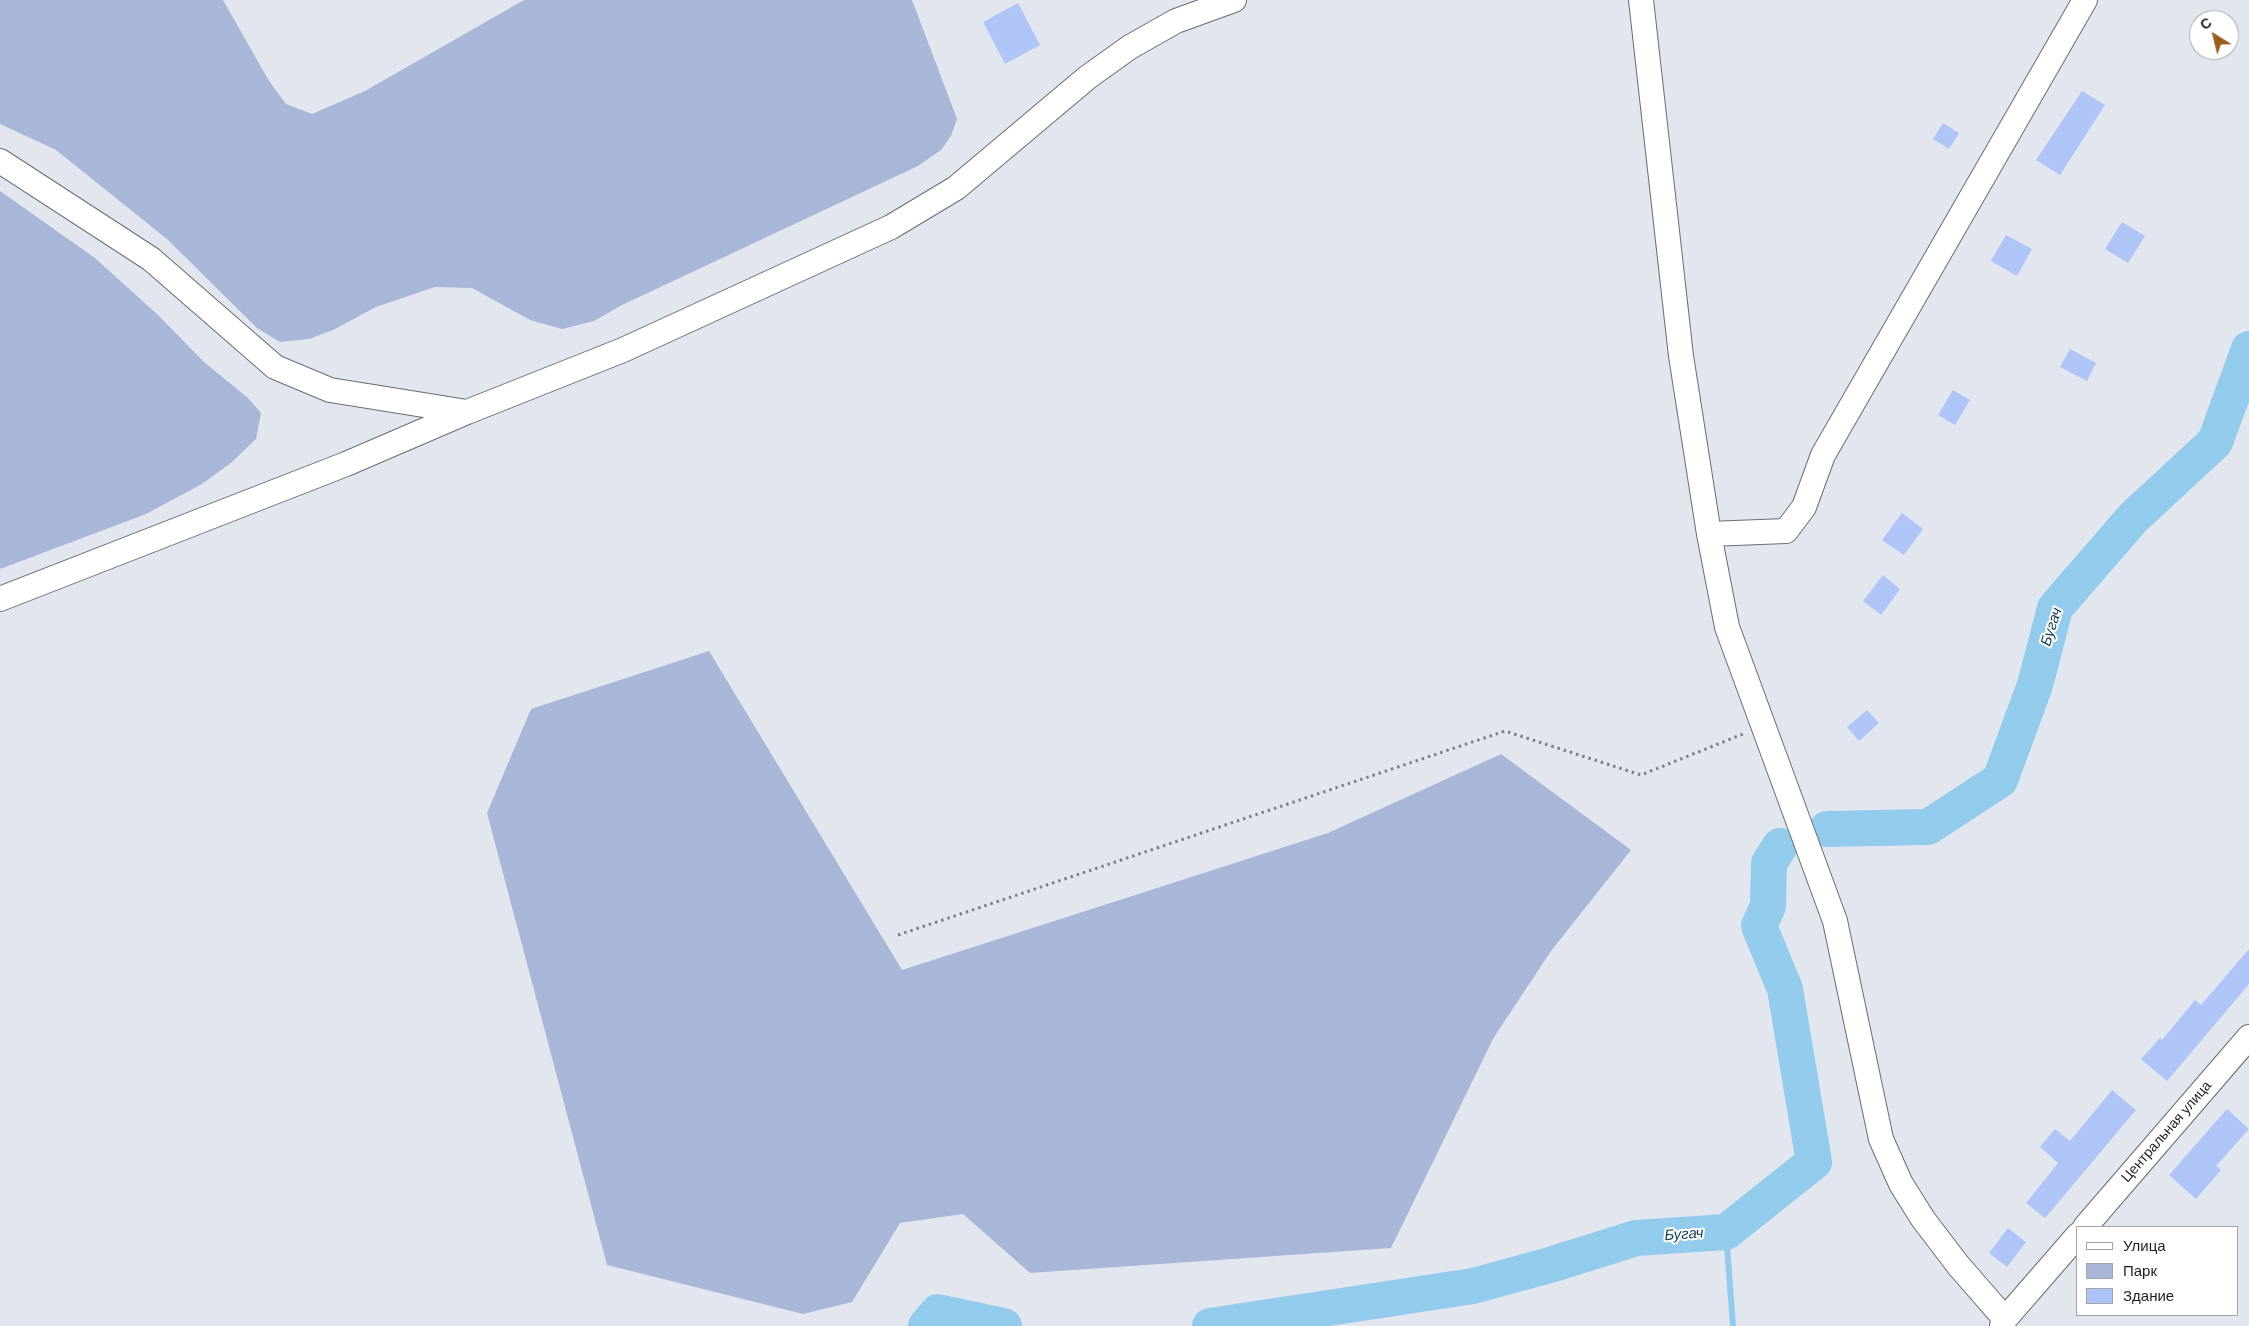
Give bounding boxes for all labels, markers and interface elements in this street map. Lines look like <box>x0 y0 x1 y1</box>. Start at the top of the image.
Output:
north arrow <box>2189 10 2239 60</box>
text: С <box>2196 13 2215 34</box>
water label: Бугач <box>2037 606 2067 648</box>
street label: Центральная улица <box>2118 1078 2216 1186</box>
water label: Бугач <box>1664 1225 1704 1245</box>
legend <box>2076 1226 2239 1316</box>
text: Улица <box>2123 1236 2166 1256</box>
text: Парк <box>2123 1261 2157 1281</box>
text: Здание <box>2123 1286 2174 1306</box>

